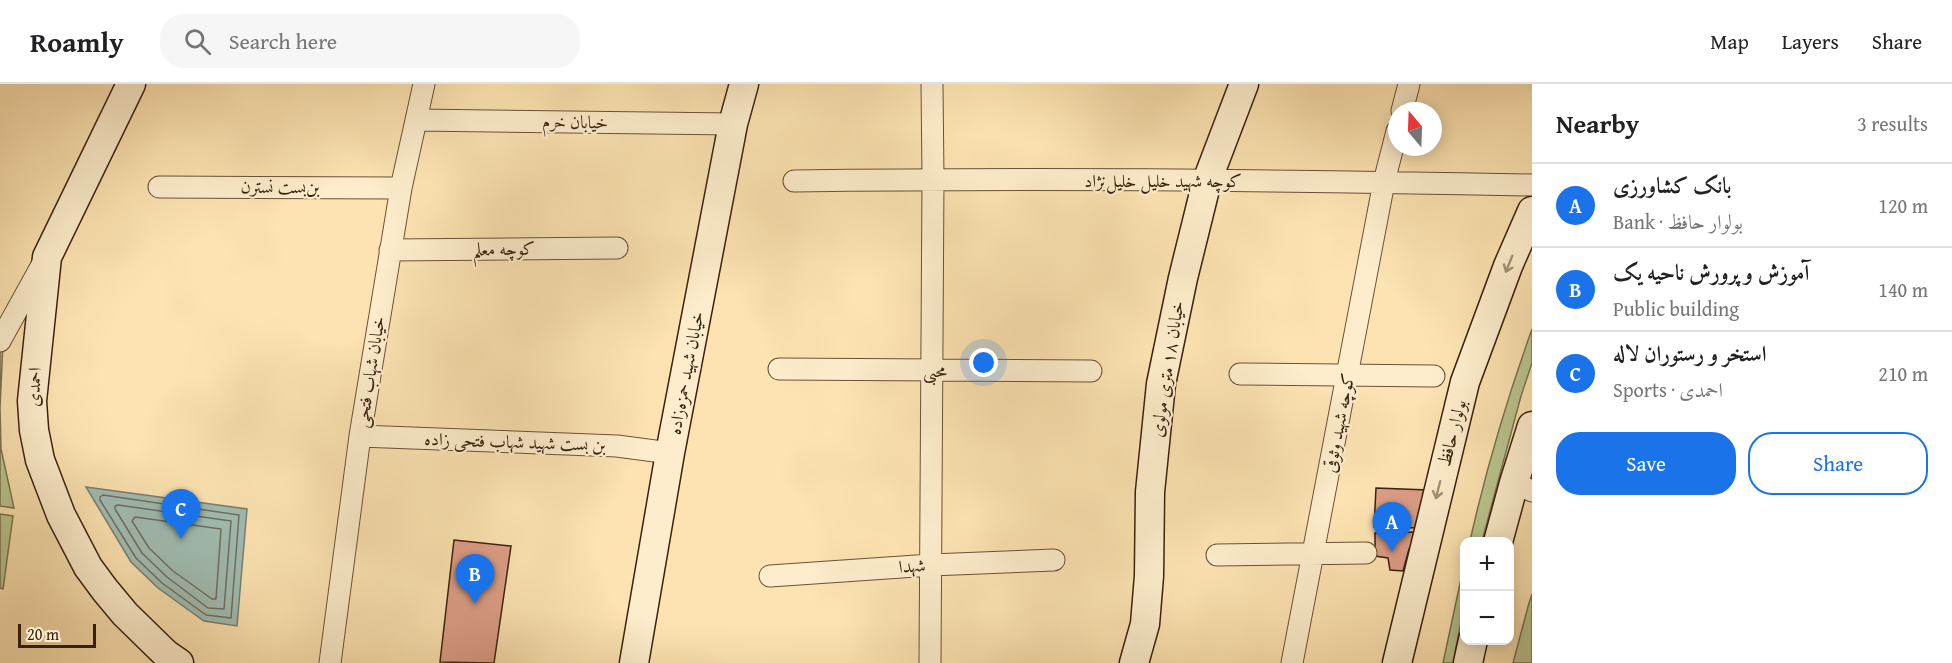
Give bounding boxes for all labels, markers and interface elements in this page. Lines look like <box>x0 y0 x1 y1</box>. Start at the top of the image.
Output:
search box <box>160 14 580 68</box>
text: Roamly <box>30 21 124 62</box>
icon: search <box>181 25 214 58</box>
text: Search here <box>229 25 337 57</box>
text: Map <box>1710 26 1749 57</box>
text: Layers <box>1782 26 1839 57</box>
text: Share <box>1872 26 1922 57</box>
north arrow <box>1388 102 1442 156</box>
text: Nearby <box>1556 104 1639 143</box>
street label: خیابان خرم <box>542 107 608 139</box>
text: 3 results <box>1857 109 1928 138</box>
street label: کوچه شهید خلیل خلیل‌نژاد <box>1084 167 1242 194</box>
text: بانک کشاورزی <box>1613 169 1731 201</box>
street label: بن‌بست نسترن <box>240 173 320 200</box>
text: A <box>1569 191 1582 220</box>
text: 120 m <box>1878 191 1928 220</box>
text: Bank · بولوار حافظ <box>1613 207 1743 236</box>
street label: کوچه معلم <box>473 234 535 268</box>
one-way arrow <box>1503 254 1514 273</box>
text: آموزش و پرورش ناحیه یک <box>1613 256 1809 288</box>
text: B <box>1569 275 1582 304</box>
text: 140 m <box>1878 275 1928 304</box>
text: Public building <box>1613 294 1739 323</box>
street label: خیابان ۱۸ متری مولوی <box>1142 299 1191 439</box>
street label: خیابان شهید حمزه‌زاده <box>660 309 711 437</box>
street label: خیابان شهاب فتحی <box>347 314 392 430</box>
text: استخر و رستوران لاله <box>1613 337 1766 369</box>
your location <box>969 348 998 377</box>
street label: محبی <box>923 357 947 386</box>
text: C <box>1570 359 1581 388</box>
text: 210 m <box>1878 359 1928 388</box>
street label: احمدی <box>19 367 48 407</box>
street label: کوچه شهید وثوقی <box>1316 371 1361 475</box>
text: Sports · احمدی <box>1613 375 1723 404</box>
street label: بولوار حافظ <box>1430 397 1473 469</box>
street label: بن بست شهید شهاب فتحی زاده <box>424 425 607 458</box>
button: Save <box>1556 432 1736 495</box>
button: Share <box>1748 432 1928 495</box>
one-way arrow <box>1431 480 1443 499</box>
pin: C <box>162 490 201 539</box>
pin: A <box>1372 502 1412 552</box>
map controls <box>1460 537 1514 645</box>
button: + <box>1460 537 1514 591</box>
street label: شهدا <box>898 551 926 580</box>
pin: B <box>456 554 494 604</box>
button: − <box>1460 591 1514 645</box>
scale bar <box>18 621 96 648</box>
text: 20 m <box>27 622 59 646</box>

